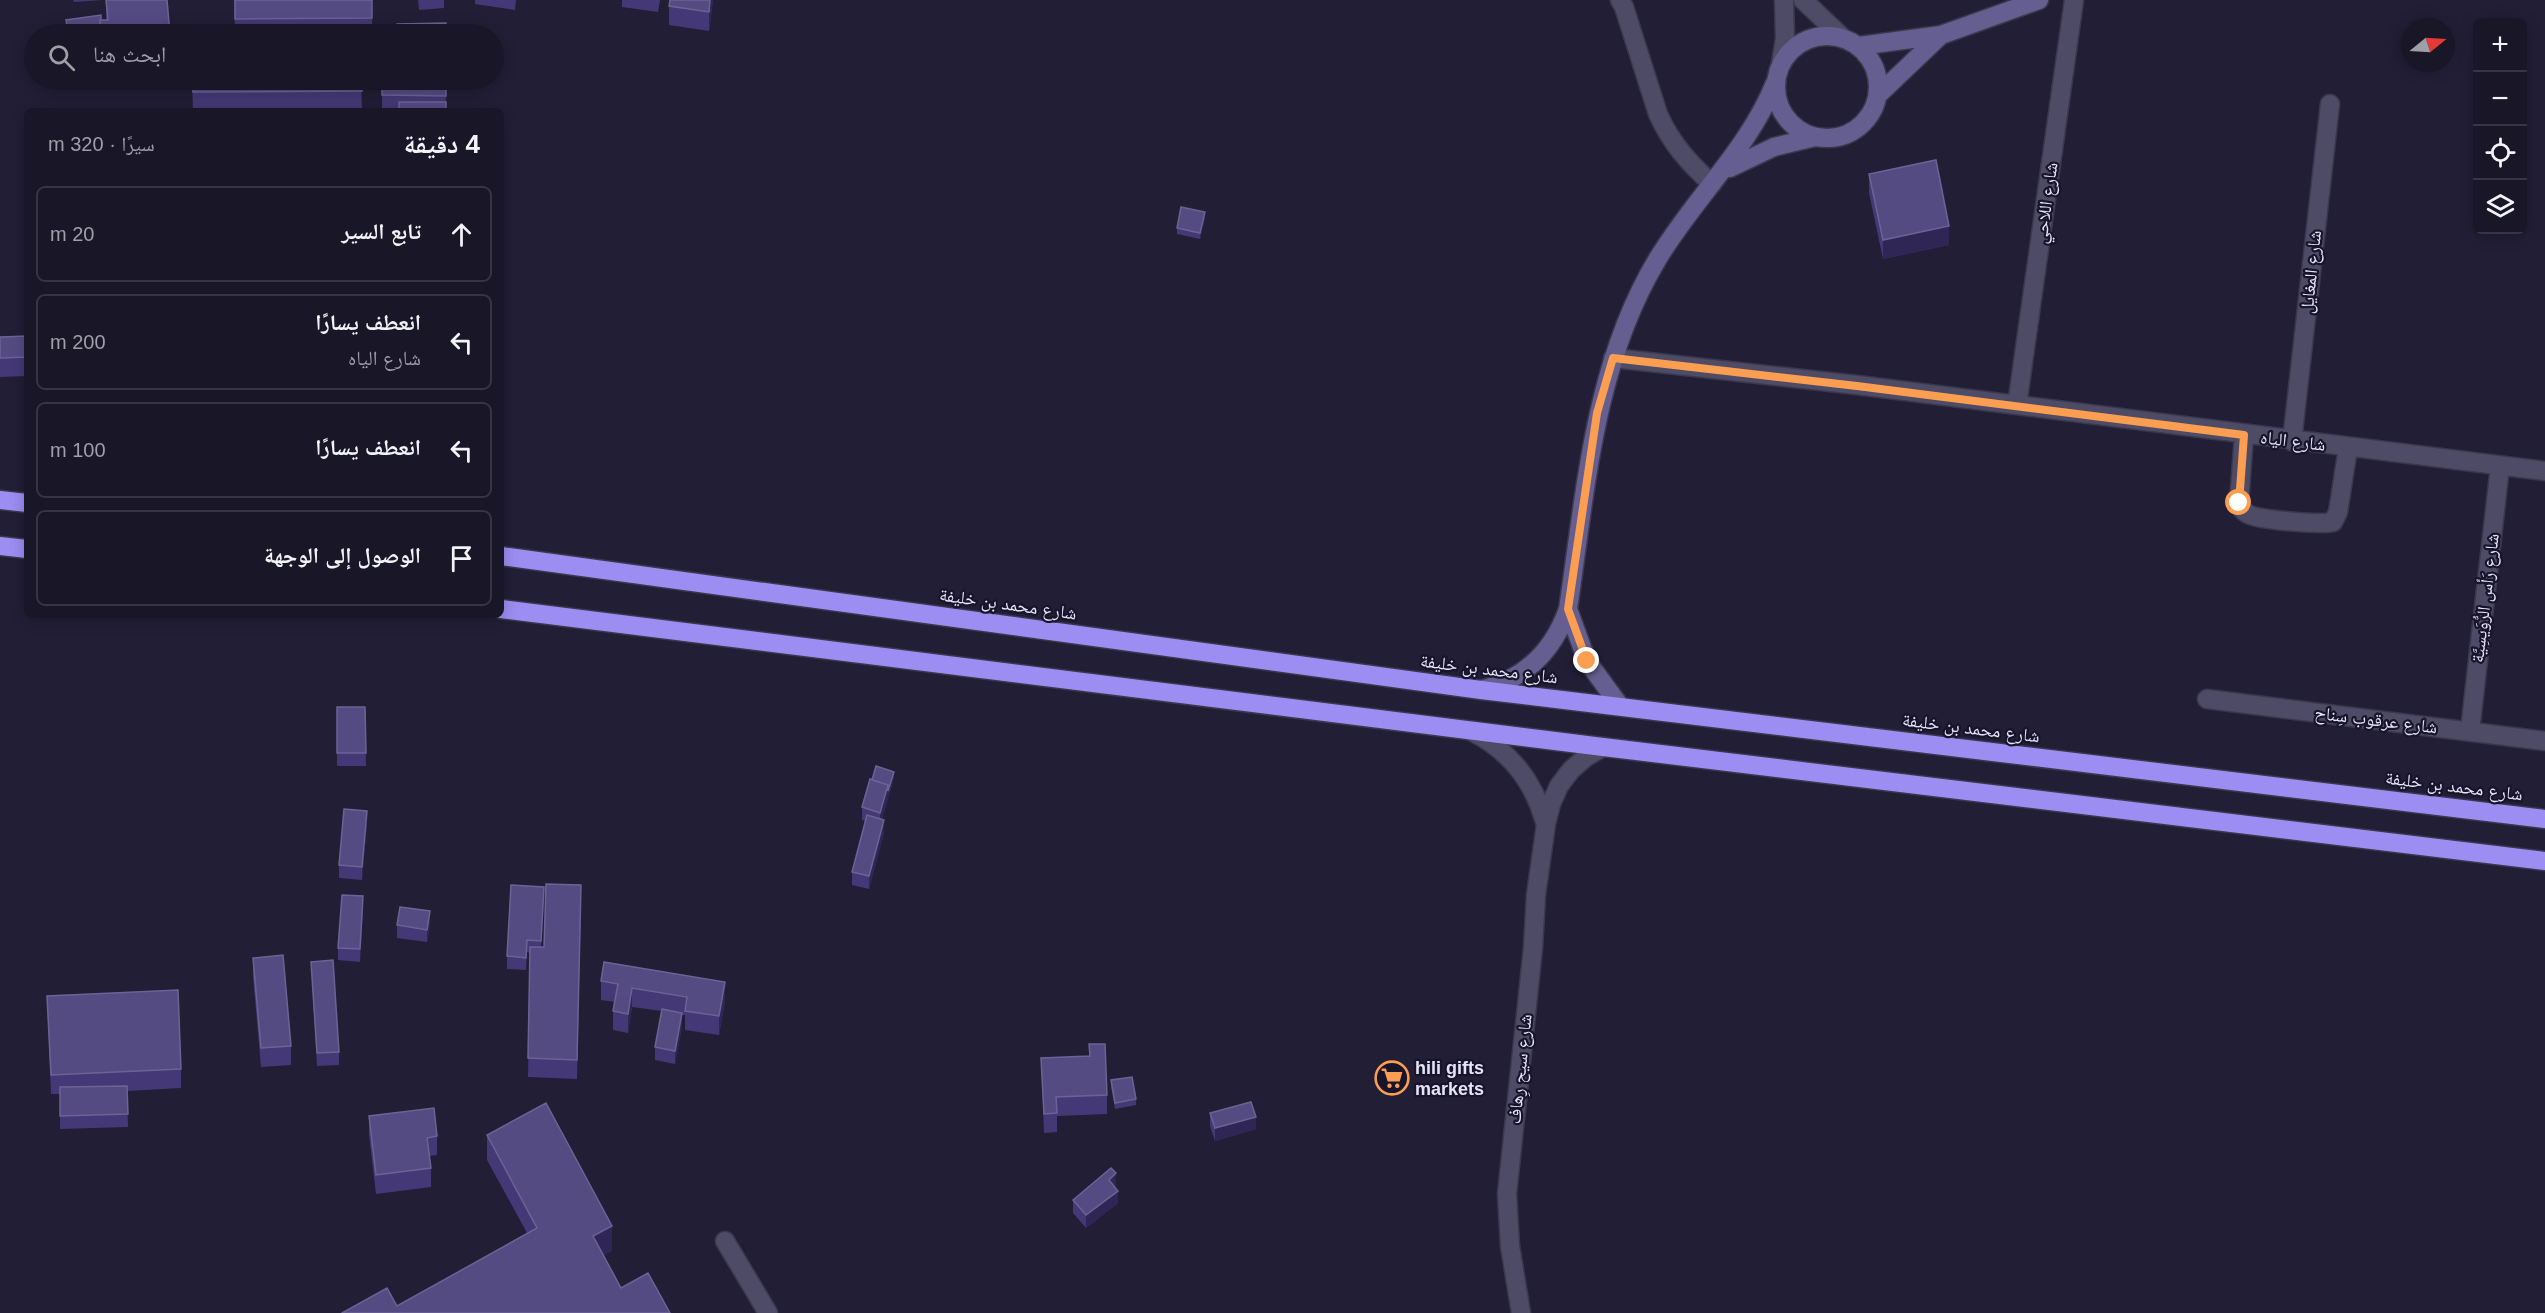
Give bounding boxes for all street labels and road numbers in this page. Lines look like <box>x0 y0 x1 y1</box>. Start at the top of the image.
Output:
street label: شارع اللاحي <box>2030 161 2066 246</box>
street label: شارع المغايل <box>2297 229 2326 315</box>
street label: شارع الياه <box>2259 427 2327 456</box>
street label: شارع رَأس الرُّوَيسِيَّة <box>2466 532 2504 664</box>
street label: شارع محمد بن خليفة <box>938 584 1078 625</box>
street label: شارع محمد بن خليفة <box>1419 651 1559 688</box>
street label: شارع عرقوب سِناح <box>2313 703 2439 739</box>
street label: شارع محمد بن خليفة <box>1901 710 2041 747</box>
street label: شارع محمد بن خليفة <box>2384 768 2524 805</box>
street label: شارع سيح رِهاف <box>1504 1013 1539 1125</box>

